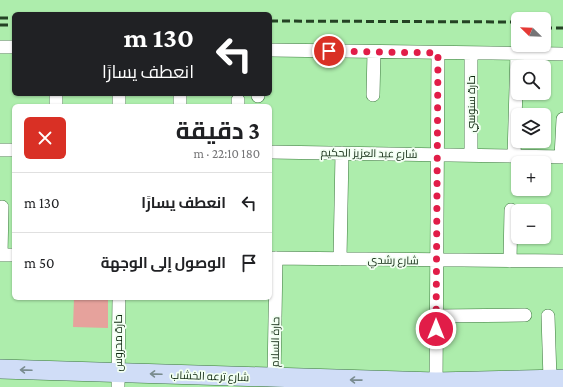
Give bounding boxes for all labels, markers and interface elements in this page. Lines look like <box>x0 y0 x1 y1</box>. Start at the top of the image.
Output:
north arrow <box>511 12 551 52</box>
map controls <box>511 12 551 244</box>
text: 130 m <box>124 22 194 53</box>
icon: left <box>208 28 260 80</box>
pin <box>312 34 346 68</box>
icon: arrive <box>318 40 340 62</box>
button: search <box>511 60 551 100</box>
text: انعطف يسارًا <box>102 62 194 82</box>
street label: حارة سنوسي <box>465 75 479 133</box>
button: layers <box>511 108 551 148</box>
button: close <box>24 117 66 159</box>
text: 3 دقيقة <box>176 117 260 144</box>
text: 180 m · 22:10 <box>193 146 260 161</box>
street label: شارع عبد العزيز الحكيم <box>320 146 418 162</box>
button: + <box>511 156 551 196</box>
icon: left <box>238 192 260 214</box>
text: 130 m <box>24 195 59 211</box>
text: انعطف يسارًا <box>141 195 226 211</box>
button: − <box>511 204 551 244</box>
icon: arrive <box>238 252 260 274</box>
street label: شارع رشدي <box>367 254 419 269</box>
text: 50 m <box>24 255 54 271</box>
text: الوصول إلى الوجهة <box>101 255 226 271</box>
position arrow <box>415 308 457 350</box>
street label: حارة محروس <box>112 314 125 372</box>
street label: حارة السلام <box>269 317 283 367</box>
one-way arrow <box>20 366 33 374</box>
street label: شارع ترعه الخشاب <box>170 369 249 385</box>
one-way arrow <box>150 371 163 378</box>
one-way arrow <box>350 376 363 384</box>

